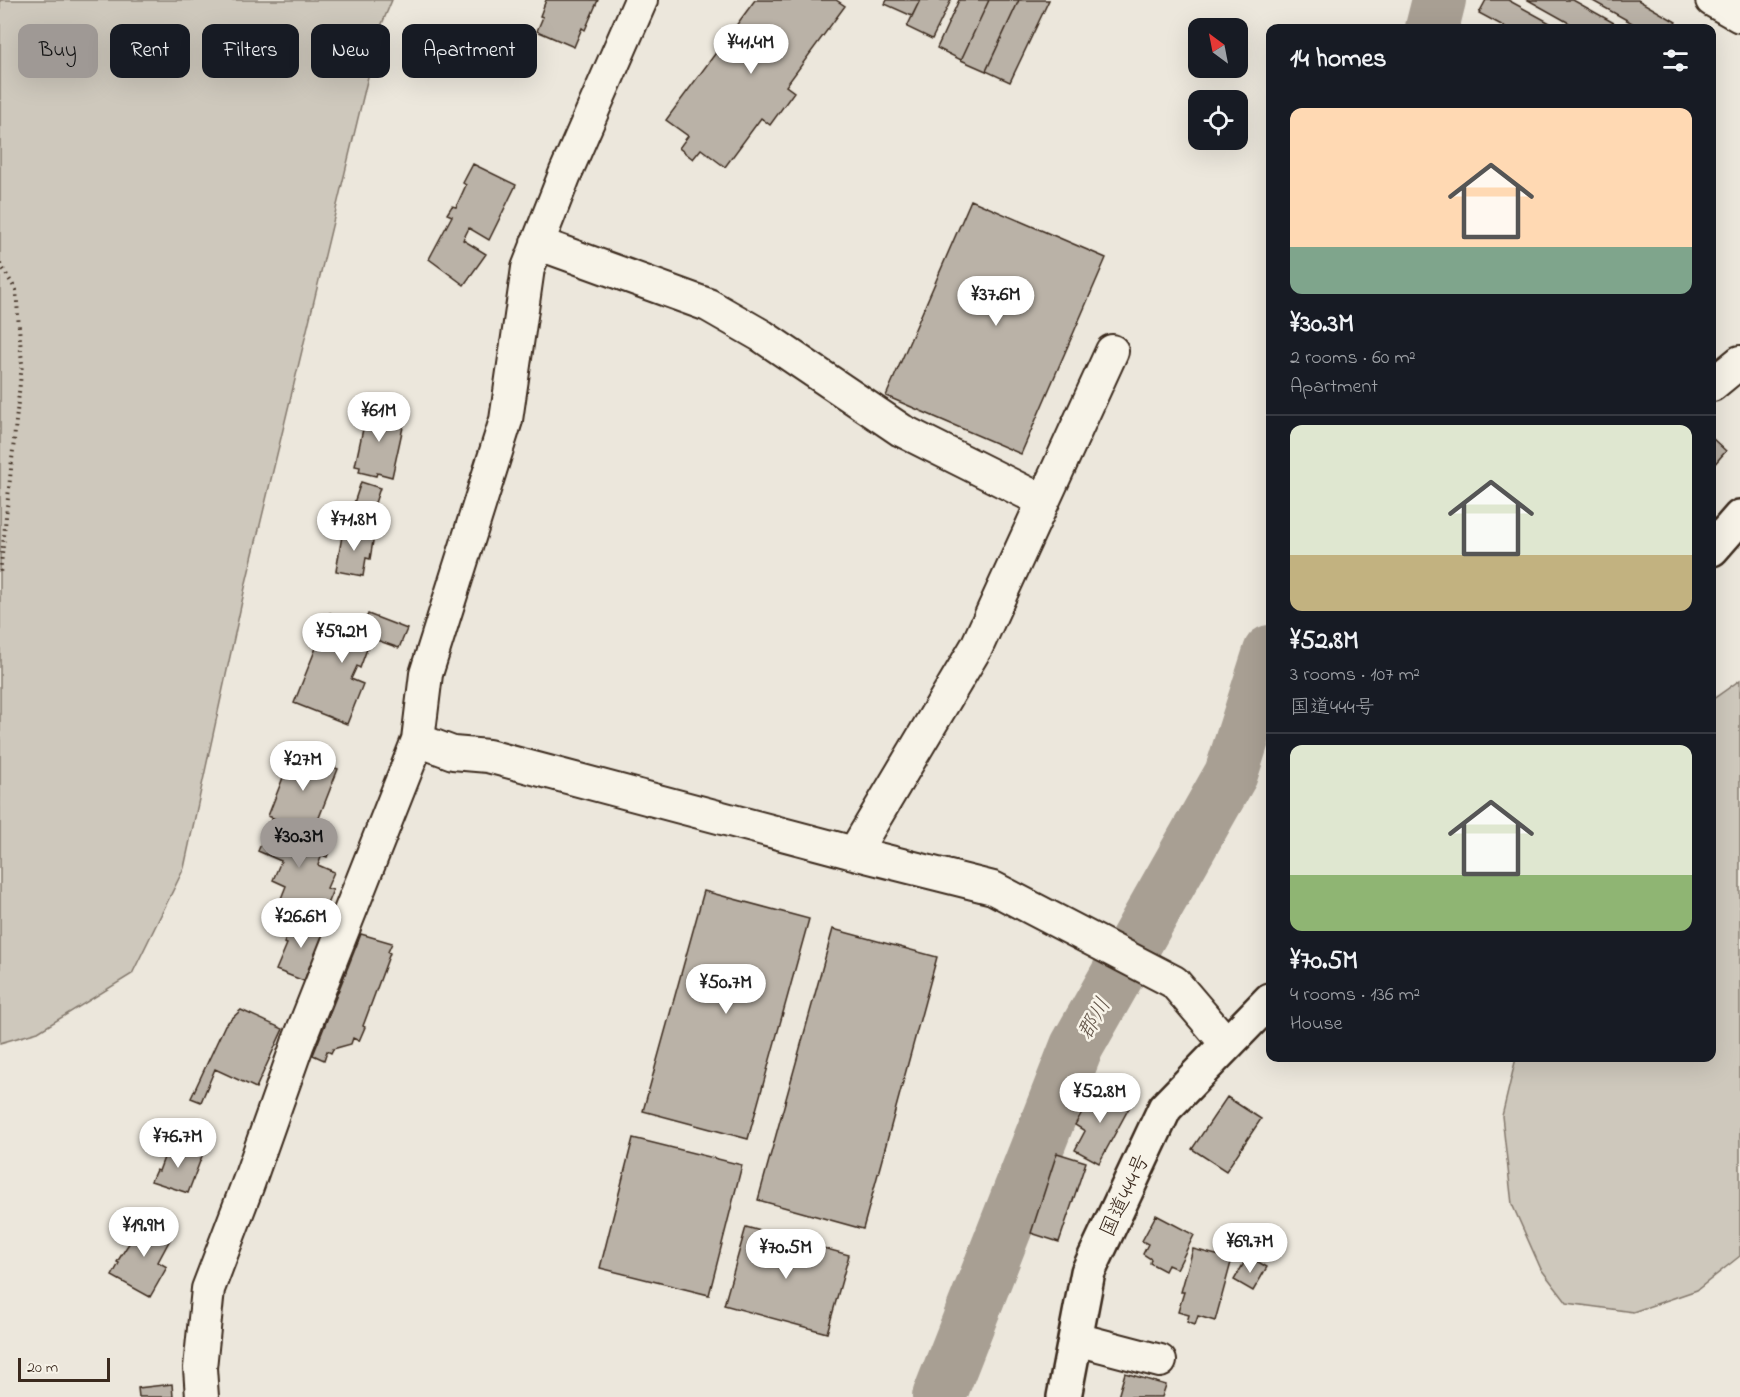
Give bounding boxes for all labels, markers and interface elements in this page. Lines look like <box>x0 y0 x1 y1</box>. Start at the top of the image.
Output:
north arrow <box>1188 18 1248 78</box>
map controls <box>1188 18 1248 150</box>
chip: Buy <box>18 24 98 78</box>
chip: Rent <box>110 24 190 78</box>
chip: Filters <box>202 24 299 78</box>
chip: New <box>311 24 390 78</box>
chip: Apartment <box>402 24 537 78</box>
pin: ¥41.4M <box>702 24 800 75</box>
text: ¥41.4M <box>728 29 774 58</box>
text: 14 homes <box>1290 41 1386 79</box>
icon: filters <box>1659 44 1692 77</box>
button: locate <box>1188 90 1248 150</box>
icon: home <box>1437 147 1545 255</box>
pin: ¥37.6M <box>947 276 1045 327</box>
text: ¥37.6M <box>971 281 1021 310</box>
text: ¥30.3M <box>1290 306 1354 344</box>
text: 2 rooms · 60 m² <box>1290 344 1416 373</box>
text: Apartment <box>1290 373 1378 402</box>
pin: ¥61M <box>343 392 415 443</box>
text: ¥61M <box>361 397 397 426</box>
icon: home <box>1437 464 1545 572</box>
pin: ¥71.8M <box>305 501 403 552</box>
text: ¥71.8M <box>331 506 377 535</box>
pin: ¥59.2M <box>293 613 391 664</box>
text: ¥59.2M <box>316 618 368 647</box>
text: ¥52.8M <box>1290 623 1359 661</box>
text: 3 rooms · 107 m² <box>1290 661 1420 690</box>
text: 国道444号 <box>1290 694 1375 723</box>
pin: ¥27M <box>267 741 339 792</box>
text: ¥27M <box>284 746 322 775</box>
icon: home <box>1437 784 1545 892</box>
pin: ¥30.3M <box>250 818 348 869</box>
text: ¥30.3M <box>274 823 324 852</box>
pin: ¥26.6M <box>252 898 350 949</box>
text: ¥26.6M <box>275 903 327 932</box>
text: ¥70.5M <box>1290 943 1358 981</box>
pin: ¥50.7M <box>677 964 775 1015</box>
text: ¥50.7M <box>700 969 752 998</box>
text: 4 rooms · 136 m² <box>1290 981 1420 1010</box>
water label: 郡川 <box>1071 992 1120 1046</box>
text: House <box>1290 1010 1343 1039</box>
pin: ¥52.8M <box>1051 1073 1149 1124</box>
text: ¥52.8M <box>1074 1078 1126 1107</box>
pin: ¥76.7M <box>129 1118 227 1169</box>
text: ¥76.7M <box>153 1123 203 1152</box>
street label: 国道444号 <box>1093 1149 1158 1243</box>
pin: ¥19.9M <box>95 1207 193 1258</box>
text: ¥19.9M <box>123 1212 165 1241</box>
pin: ¥69.7M <box>1201 1223 1299 1274</box>
text: ¥69.7M <box>1226 1228 1274 1257</box>
pin: ¥70.5M <box>737 1229 835 1280</box>
text: ¥70.5M <box>760 1234 812 1263</box>
scale bar <box>18 1355 110 1382</box>
text: 20 m <box>27 1356 58 1380</box>

